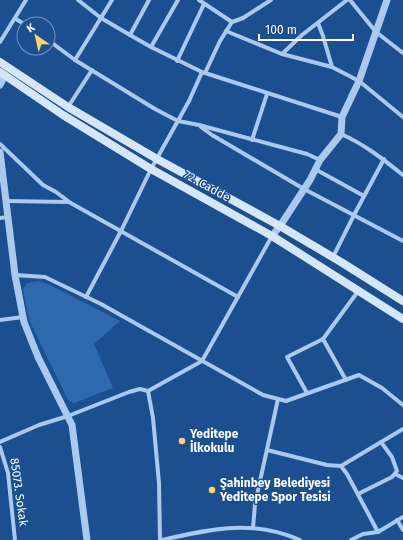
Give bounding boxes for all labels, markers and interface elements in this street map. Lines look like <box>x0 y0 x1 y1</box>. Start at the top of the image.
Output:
north arrow <box>16 16 56 56</box>
scale bar <box>259 16 353 42</box>
text: K <box>24 20 38 35</box>
text: 100 m <box>265 23 297 37</box>
street label: 72. Cadde <box>181 167 233 205</box>
place label: Yeditepe İlkokulu <box>189 427 239 455</box>
marker: Yeditepe İlkokulu <box>177 436 187 446</box>
street label: 85073. Sokak <box>7 457 31 528</box>
place label: Şahinbey Belediyesi Yeditepe Spor Tesisi <box>219 476 331 504</box>
marker: Şahinbey Belediyesi Yeditepe Spor Tesisi <box>207 485 217 495</box>

